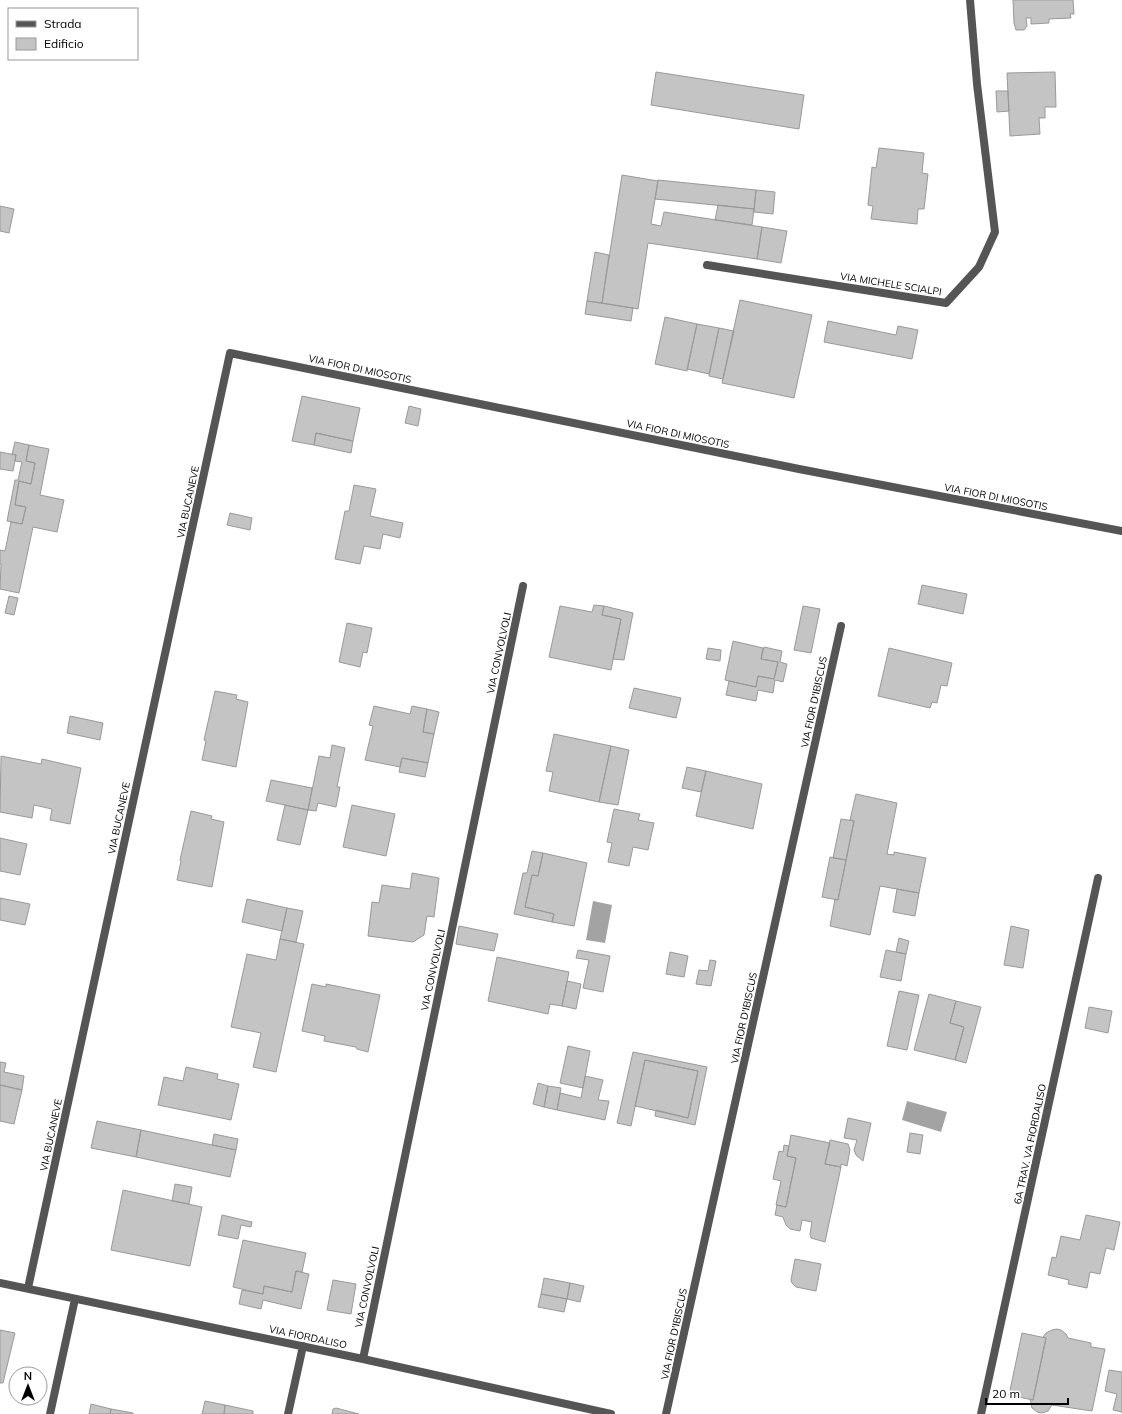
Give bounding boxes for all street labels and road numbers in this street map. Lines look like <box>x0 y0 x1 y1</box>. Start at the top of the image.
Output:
street label: VIA MICHELE SCIALPI <box>839 270 943 298</box>
street label: VIA FIOR DI MIOSOTIS <box>307 352 413 386</box>
street label: VIA FIOR DI MIOSOTIS <box>625 417 731 451</box>
street label: VIA BUCANEVE <box>174 464 202 539</box>
street label: VIA FIOR DI MIOSOTIS <box>943 481 1049 513</box>
street label: VIA CONVOLVOLI <box>484 611 514 695</box>
street label: VIA FIOR D'IBISCUS <box>798 655 830 749</box>
street label: VIA BUCANEVE <box>105 780 133 855</box>
street label: VIA CONVOLVOLI <box>418 928 448 1012</box>
street label: VIA FIOR D'IBISCUS <box>728 971 760 1065</box>
street label: 6A TRAV. VA FIORDALISO <box>1011 1082 1049 1205</box>
street label: VIA BUCANEVE <box>37 1097 65 1172</box>
street label: VIA CONVOLVOLI <box>352 1245 382 1329</box>
street label: VIA FIOR D'IBISCUS <box>658 1287 690 1381</box>
street label: VIA FIORDALISO <box>268 1322 348 1352</box>

